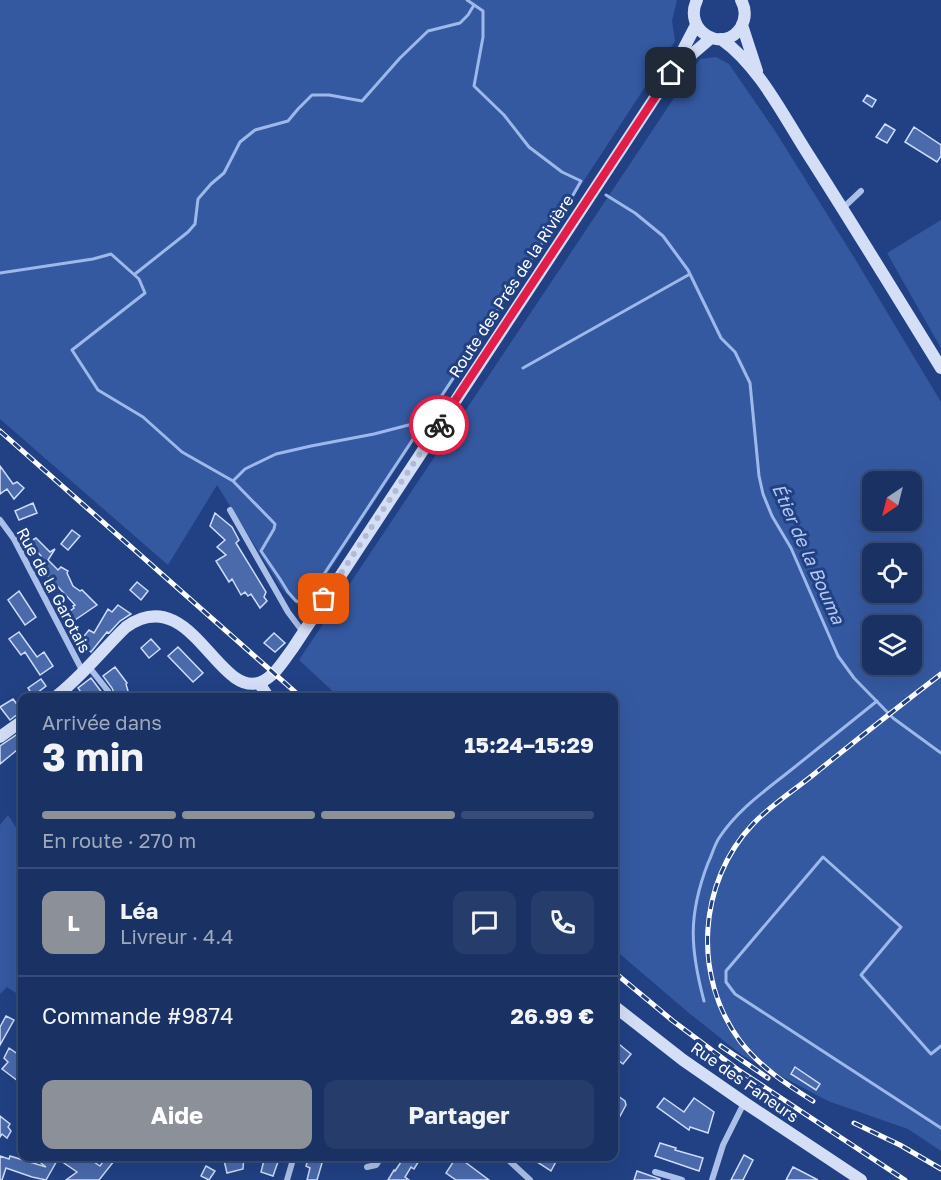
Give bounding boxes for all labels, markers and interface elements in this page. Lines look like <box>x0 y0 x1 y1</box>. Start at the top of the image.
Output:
pin <box>645 47 696 98</box>
icon: home <box>654 56 687 89</box>
street label: Route des Prés de la Rivière <box>444 191 578 381</box>
courier <box>409 395 469 455</box>
icon: bike <box>423 409 456 442</box>
north arrow <box>862 471 922 531</box>
map controls <box>862 471 922 675</box>
water label: Étier de la Bouma <box>768 480 850 628</box>
street label: Rue de la Garotais <box>13 524 95 656</box>
button: locate <box>862 543 922 603</box>
pin <box>298 573 349 624</box>
icon: bag <box>307 582 340 615</box>
button: layers <box>862 615 922 675</box>
text: Arrivée dans <box>42 710 162 734</box>
text: 15:24–15:29 <box>464 731 594 758</box>
text: 3 min <box>42 733 144 780</box>
text: En route · 270 m <box>42 828 196 852</box>
button: chat <box>453 891 516 954</box>
button: phone <box>531 891 594 954</box>
text: Léa <box>120 897 158 924</box>
text: L <box>67 909 80 936</box>
text: Livreur · 4.4 <box>120 924 233 948</box>
text: Commande #9874 <box>42 1002 234 1029</box>
text: 26.99 € <box>511 1002 594 1029</box>
street label: Rue des Faneurs <box>687 1037 803 1127</box>
button: Aide <box>42 1080 312 1149</box>
button: Partager <box>324 1080 594 1149</box>

